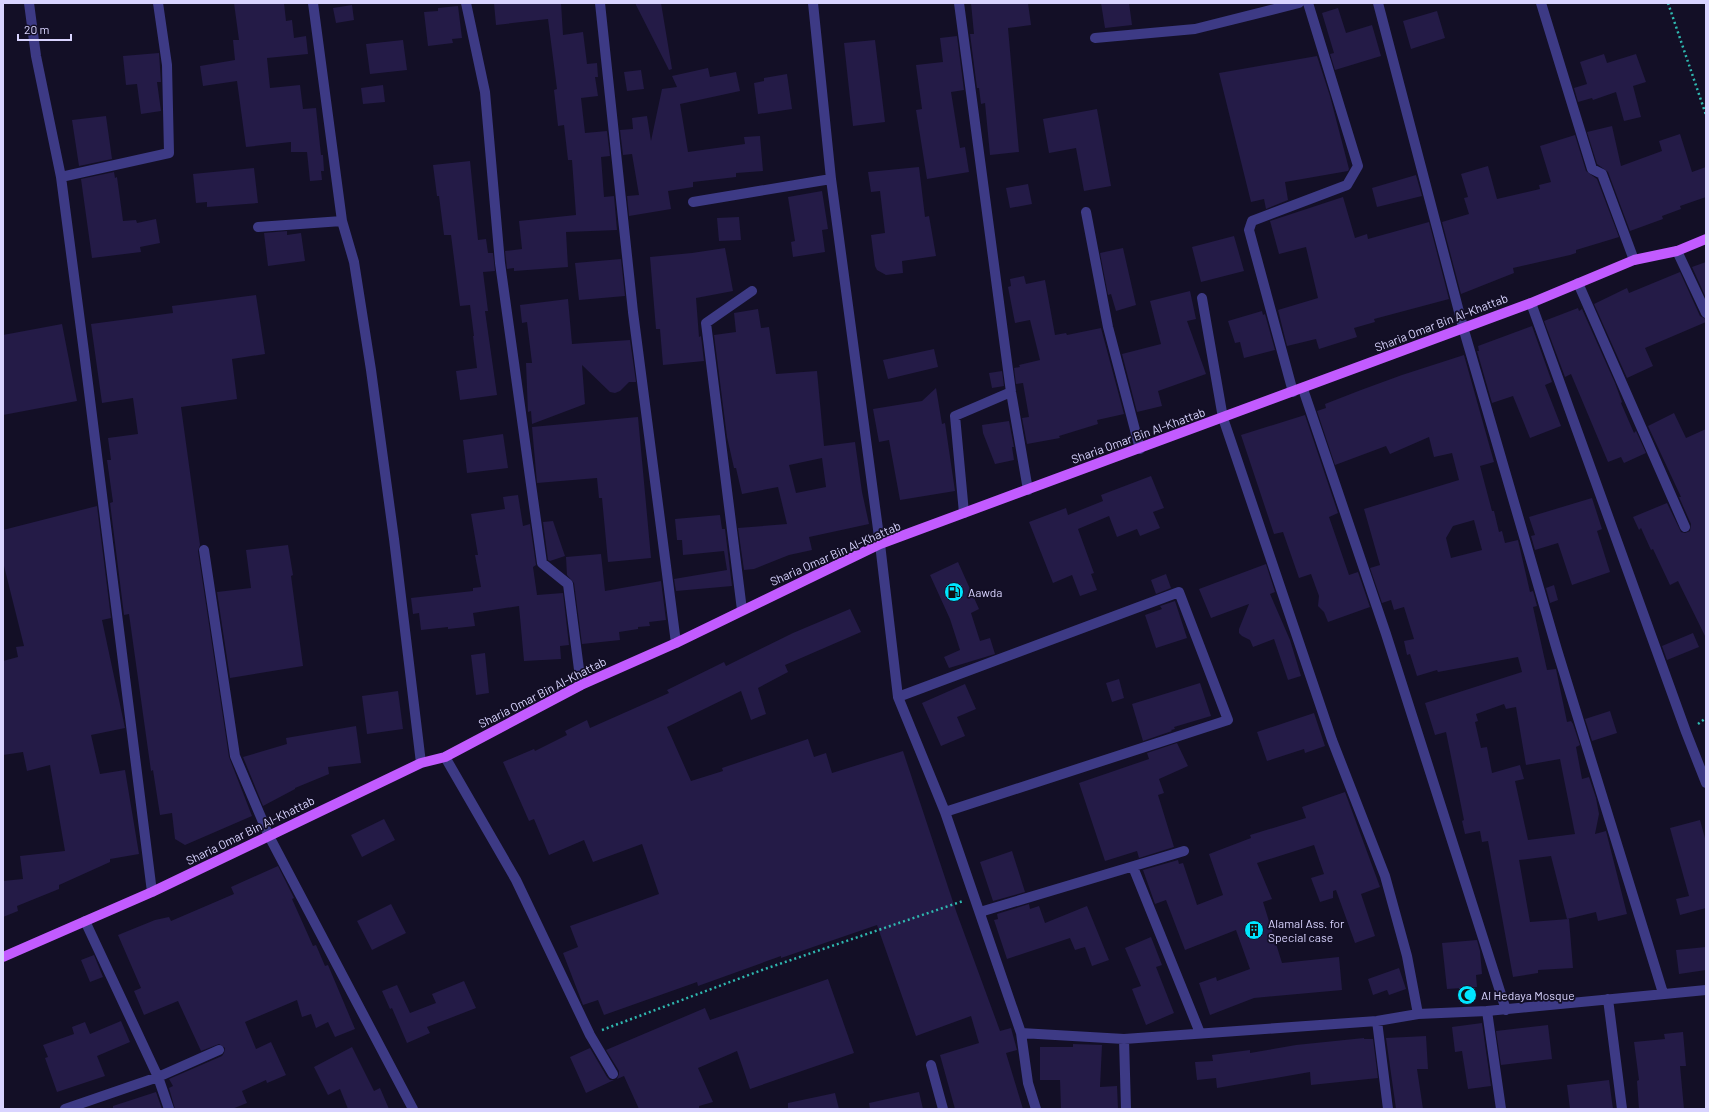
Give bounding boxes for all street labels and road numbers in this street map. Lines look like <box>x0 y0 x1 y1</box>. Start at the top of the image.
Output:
street label: Sharia Omar Bin Al-Khattab <box>1372 290 1510 354</box>
street label: Sharia Omar Bin Al-Khattab <box>1069 404 1207 466</box>
street label: Sharia Omar Bin Al-Khattab <box>768 518 902 588</box>
street label: Sharia Omar Bin Al-Khattab <box>476 654 608 730</box>
street label: Sharia Omar Bin Al-Khattab <box>183 793 317 867</box>

